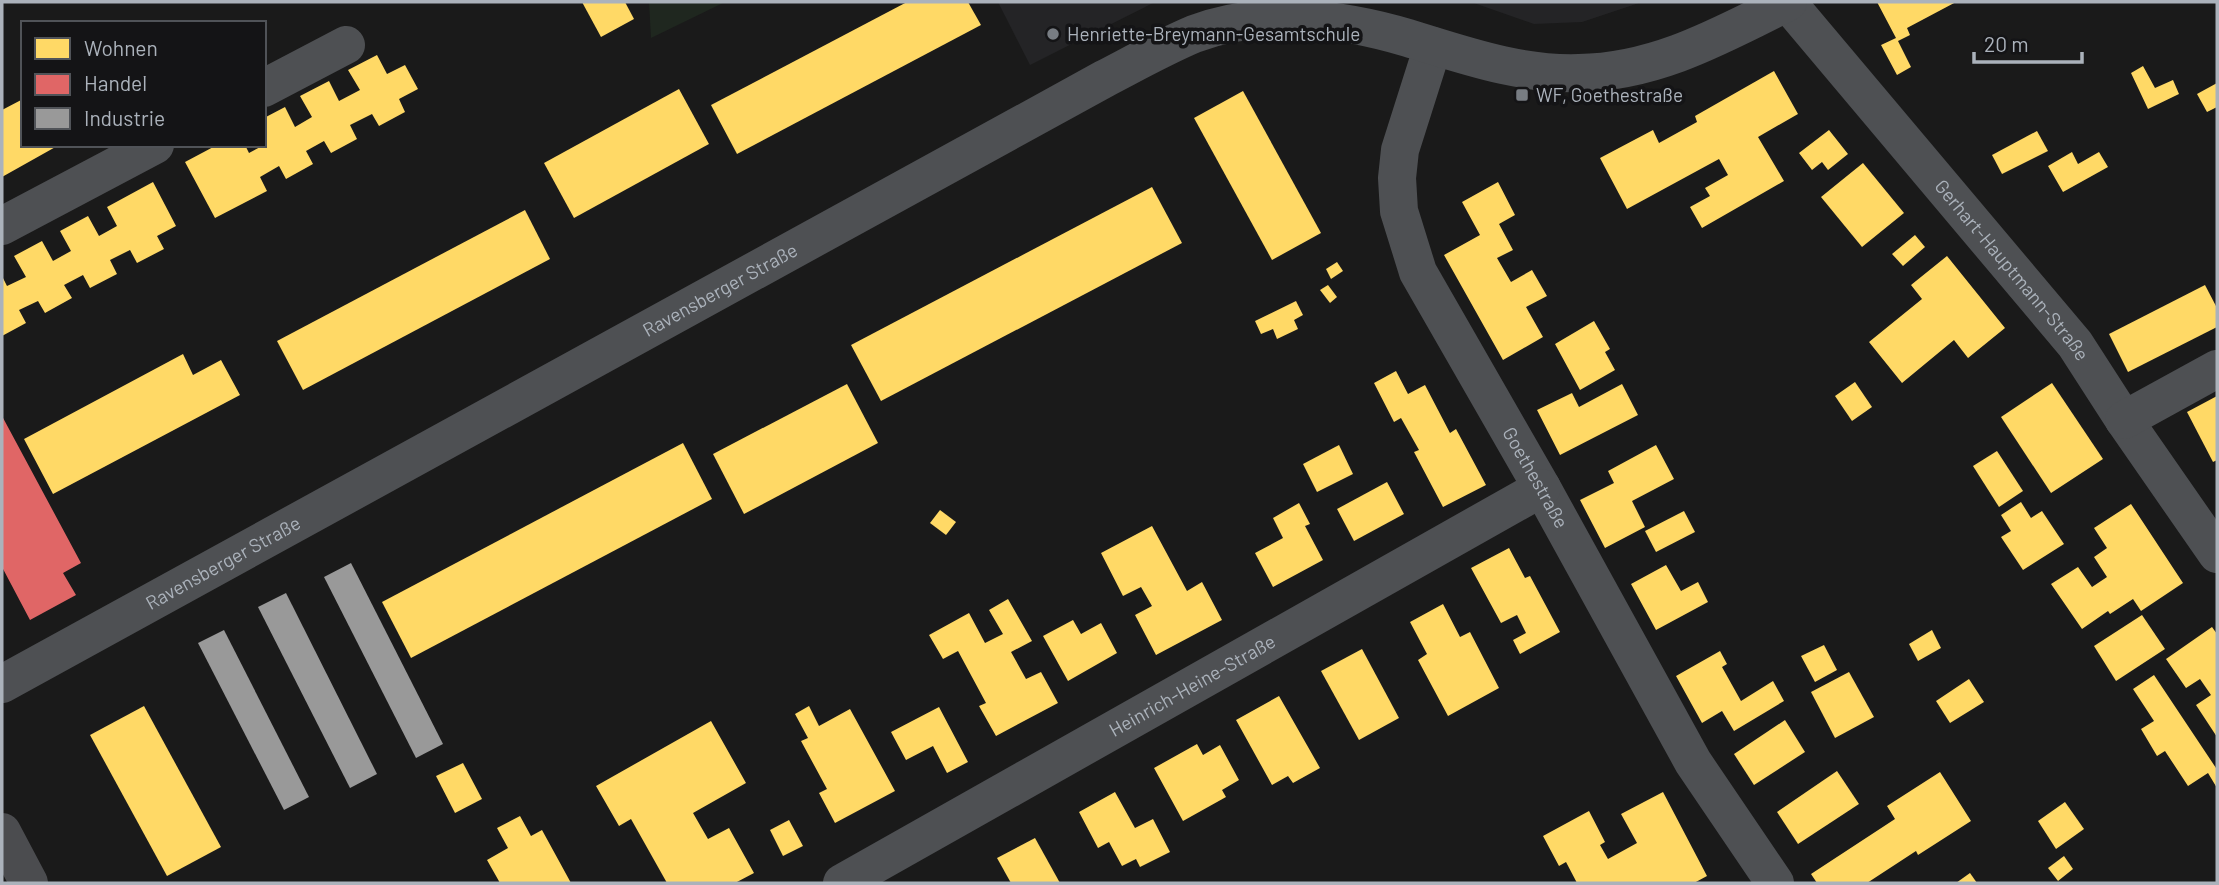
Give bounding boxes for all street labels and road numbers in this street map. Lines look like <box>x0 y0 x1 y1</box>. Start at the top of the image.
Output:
street label: Gerhart-Hauptmann-Straße <box>1930 175 2094 364</box>
street label: Ravensberger Straße <box>638 238 801 341</box>
street label: Goethestraße <box>1498 423 1574 532</box>
street label: Ravensberger Straße <box>141 511 304 614</box>
street label: Heinrich-Heine-Straße <box>1105 629 1279 741</box>

